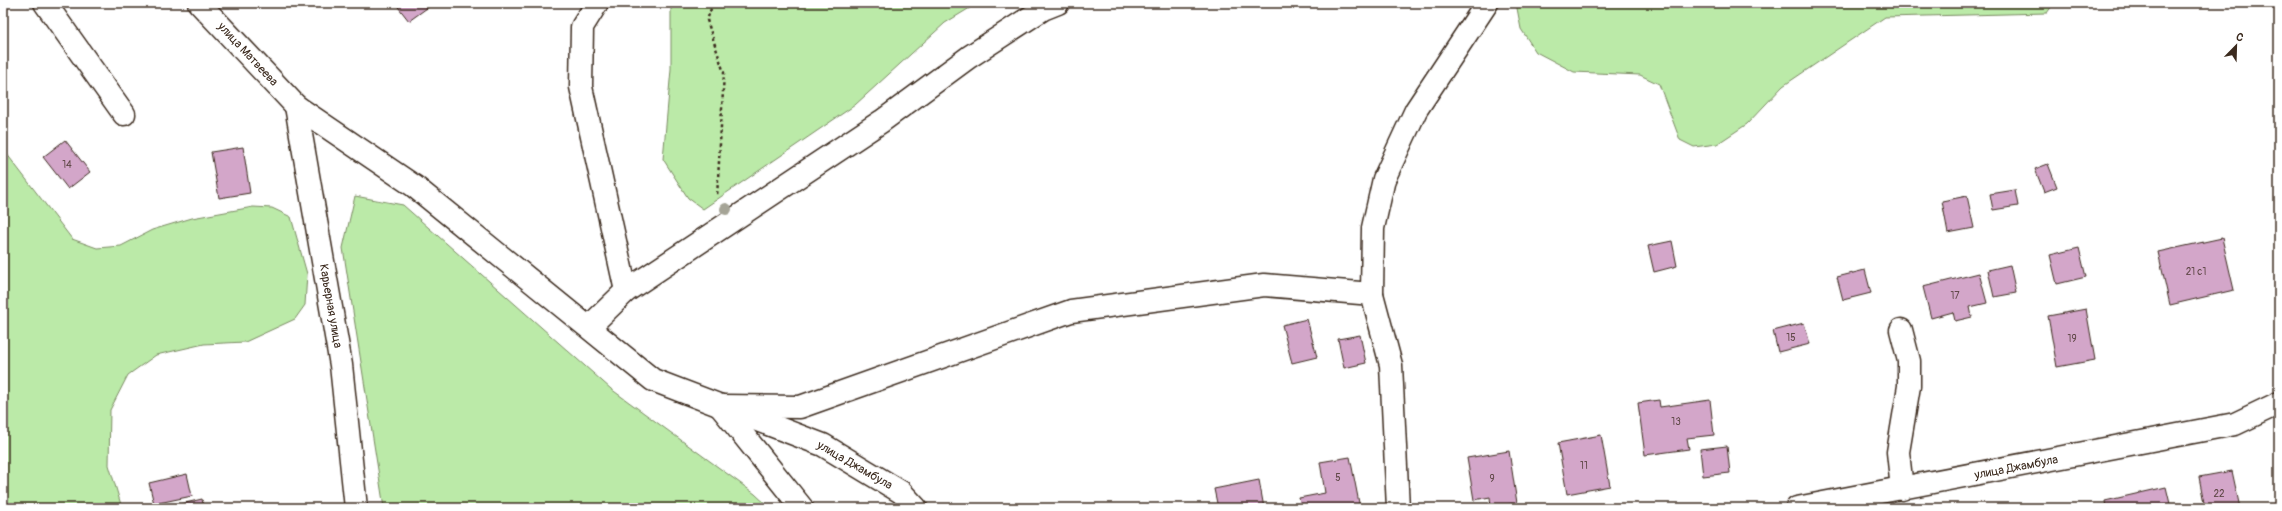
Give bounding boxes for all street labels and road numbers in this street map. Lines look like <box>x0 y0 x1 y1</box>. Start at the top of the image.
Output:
street label: улица Матвеева <box>214 19 281 90</box>
street label: Карьерная улица <box>316 263 345 350</box>
street label: улица Джамбула <box>813 437 896 493</box>
street label: улица Джамбула <box>1972 452 2060 483</box>

